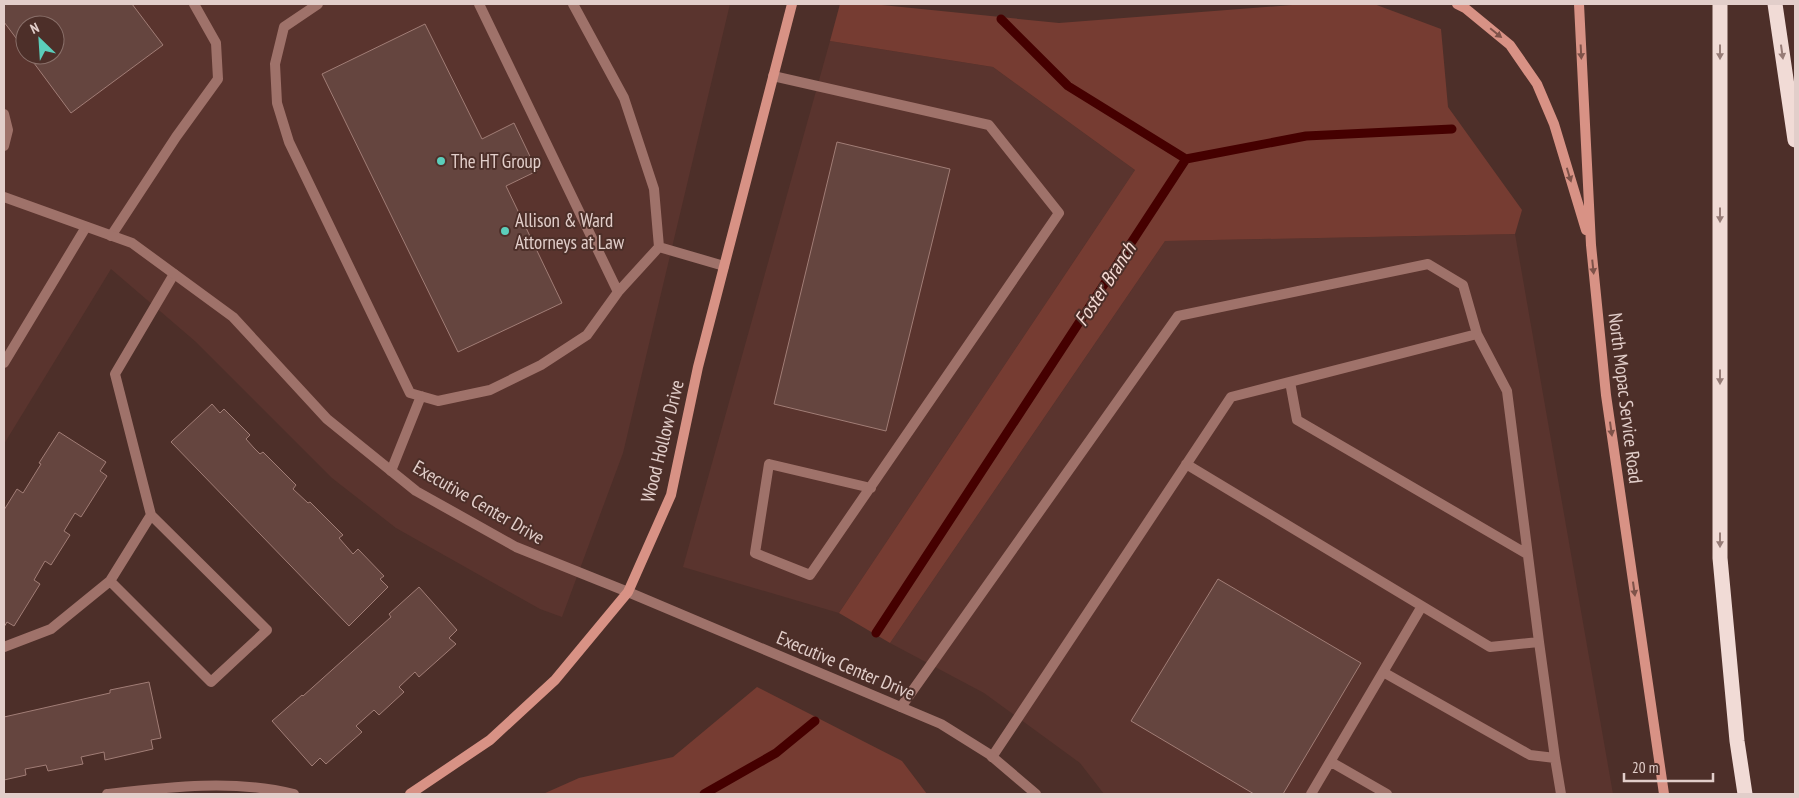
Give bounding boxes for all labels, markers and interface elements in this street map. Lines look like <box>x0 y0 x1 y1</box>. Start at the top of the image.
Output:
north arrow <box>15 15 65 65</box>
text: N <box>27 18 42 38</box>
one-way arrow <box>1489 28 1502 39</box>
one-way arrow <box>1778 44 1786 60</box>
one-way arrow <box>1577 45 1585 61</box>
one-way arrow <box>1716 45 1724 61</box>
place label: The HT Group <box>451 149 541 173</box>
marker: The HT Group <box>435 155 447 167</box>
one-way arrow <box>1566 168 1574 183</box>
one-way arrow <box>1716 207 1724 223</box>
place label: Allison & Ward Attorneys at Law <box>515 208 625 254</box>
marker: Allison & Ward Attorneys at Law <box>499 225 511 237</box>
water label: Foster Branch <box>1068 236 1142 331</box>
one-way arrow <box>1589 259 1597 275</box>
street label: North Mopac Service Road <box>1604 311 1648 485</box>
one-way arrow <box>1716 370 1724 386</box>
street label: Wood Hollow Drive <box>635 377 689 505</box>
one-way arrow <box>1607 421 1615 437</box>
street label: Executive Center Drive <box>409 455 549 549</box>
one-way arrow <box>1716 532 1724 548</box>
one-way arrow <box>1631 582 1639 598</box>
street label: Executive Center Drive <box>773 625 919 705</box>
scale bar <box>1624 750 1713 782</box>
text: 20 m <box>1632 758 1658 777</box>

